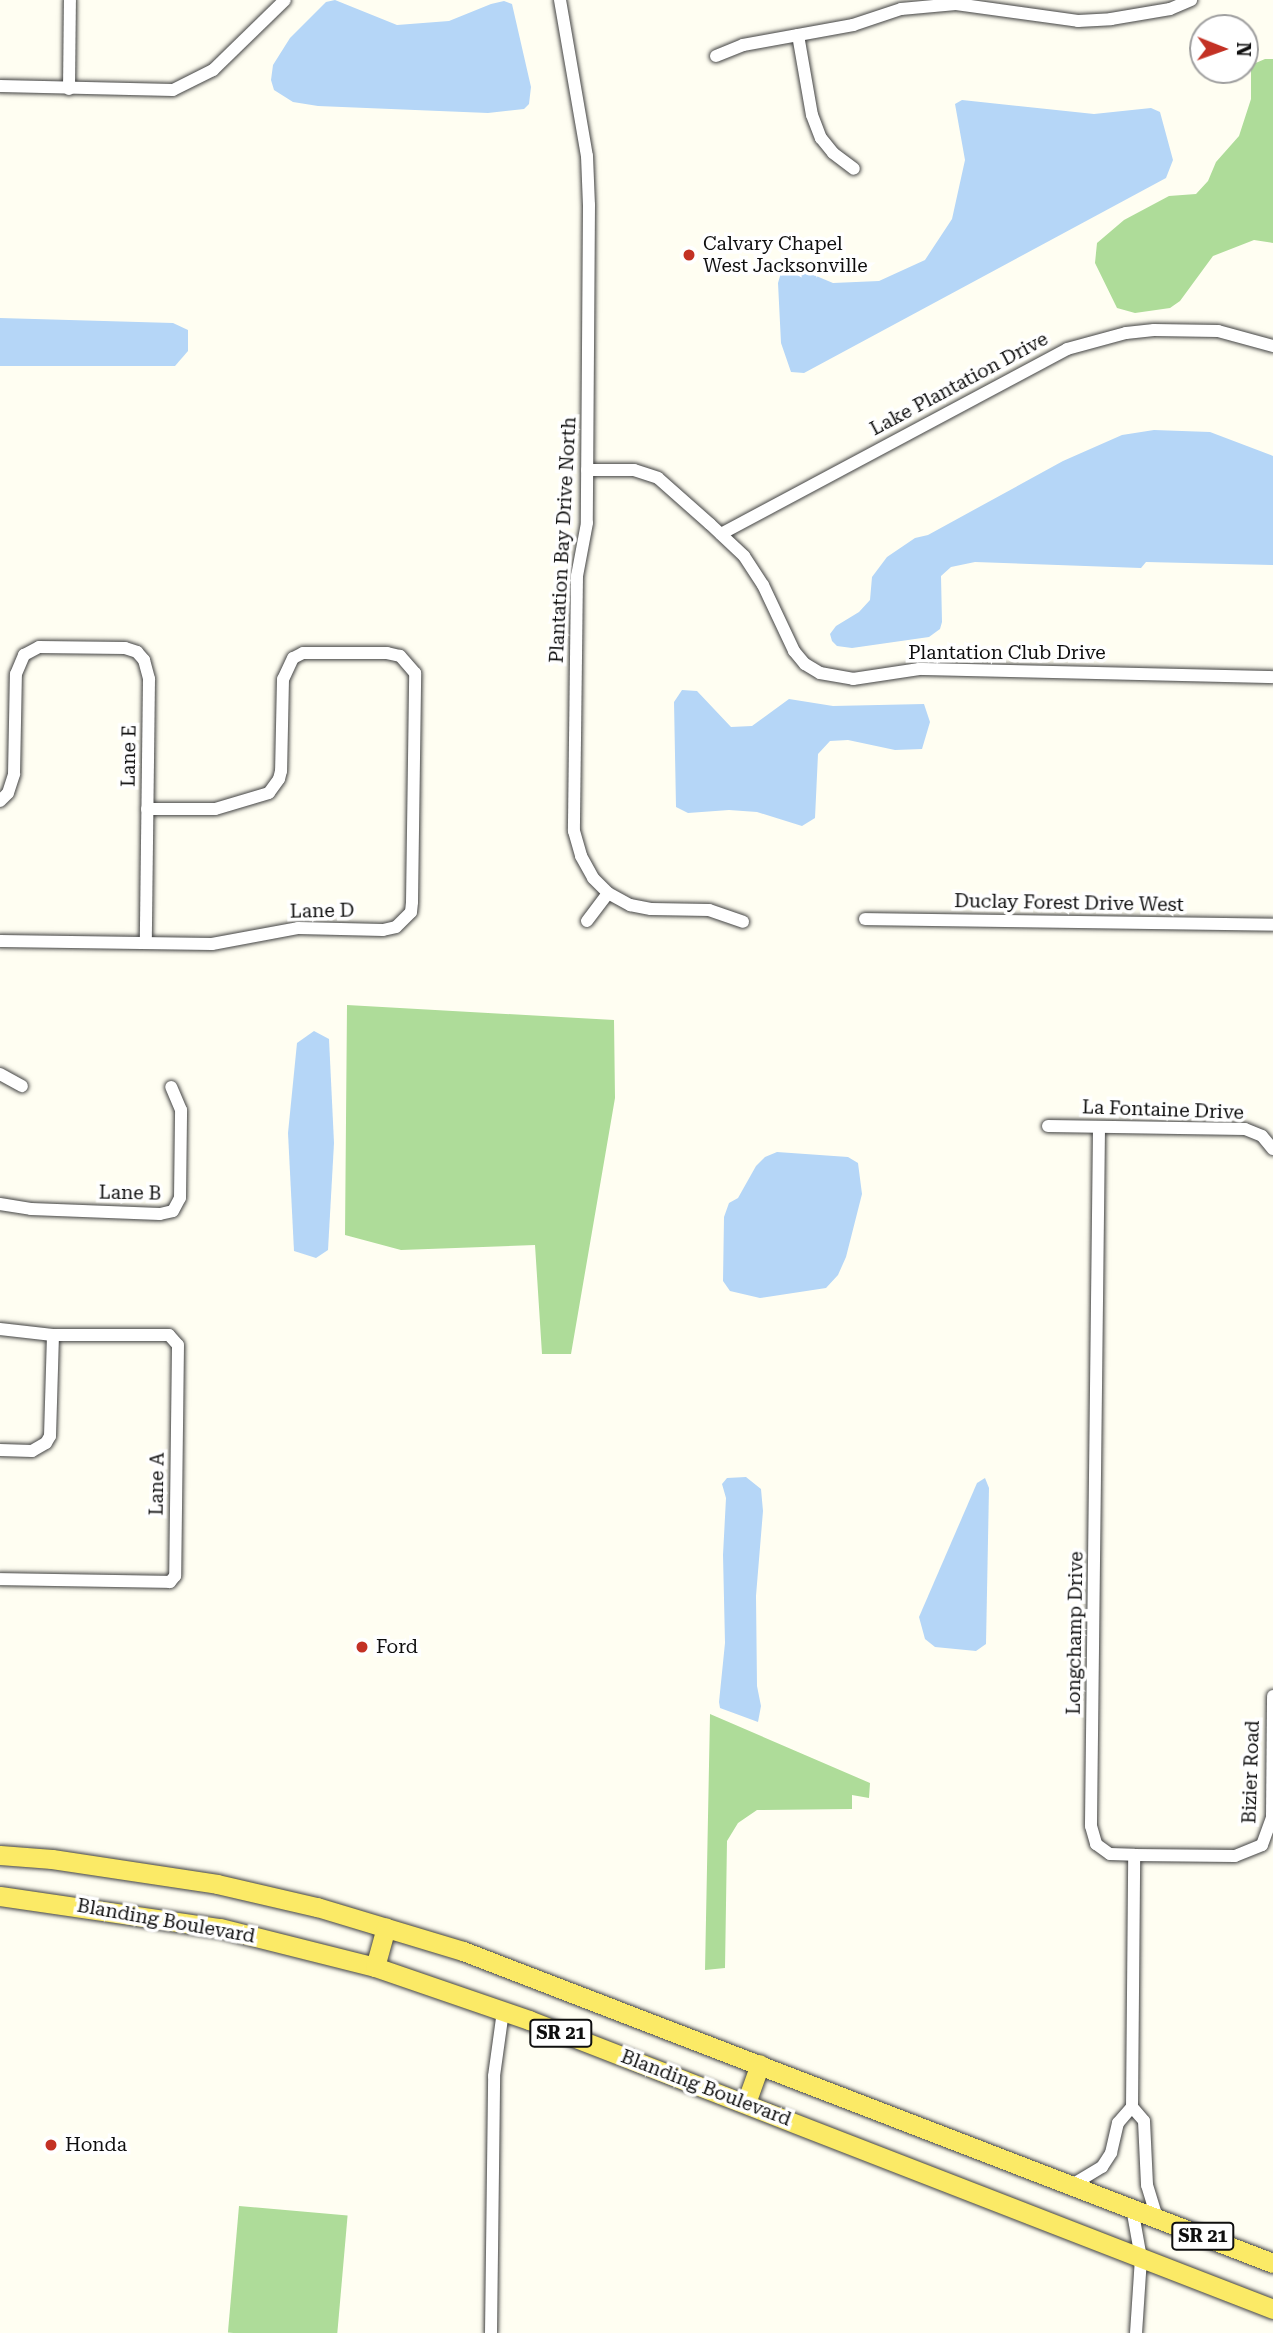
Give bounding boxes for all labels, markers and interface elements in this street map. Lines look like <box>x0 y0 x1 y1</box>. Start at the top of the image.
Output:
north arrow <box>1189 14 1259 84</box>
text: N <box>1232 42 1255 57</box>
place label: Calvary Chapel West Jacksonville <box>703 233 868 277</box>
marker: Calvary Chapel West Jacksonville <box>681 247 697 263</box>
street label: Lake Plantation Drive <box>866 327 1052 441</box>
street label: Plantation Bay Drive North <box>545 416 581 664</box>
street label: Plantation Club Drive <box>908 642 1106 664</box>
street label: Lane E <box>117 725 141 787</box>
street label: Duclay Forest Drive West <box>954 890 1184 916</box>
street label: Lane D <box>290 899 354 923</box>
street label: La Fontaine Drive <box>1082 1096 1244 1124</box>
street label: Lane B <box>99 1181 161 1205</box>
street label: Lane A <box>145 1452 169 1516</box>
street label: Longchamp Drive <box>1062 1551 1088 1715</box>
place label: Ford <box>376 1636 418 1658</box>
marker: Ford <box>354 1639 370 1655</box>
street label: Bizier Road <box>1238 1720 1264 1824</box>
street label: Blanding Boulevard <box>75 1894 257 1948</box>
road number: SR 21 <box>528 2019 594 2048</box>
street label: Blanding Boulevard <box>618 2045 794 2131</box>
place label: Honda <box>65 2134 127 2156</box>
marker: Honda <box>43 2137 59 2153</box>
road number: SR 21 <box>1170 2222 1236 2250</box>

